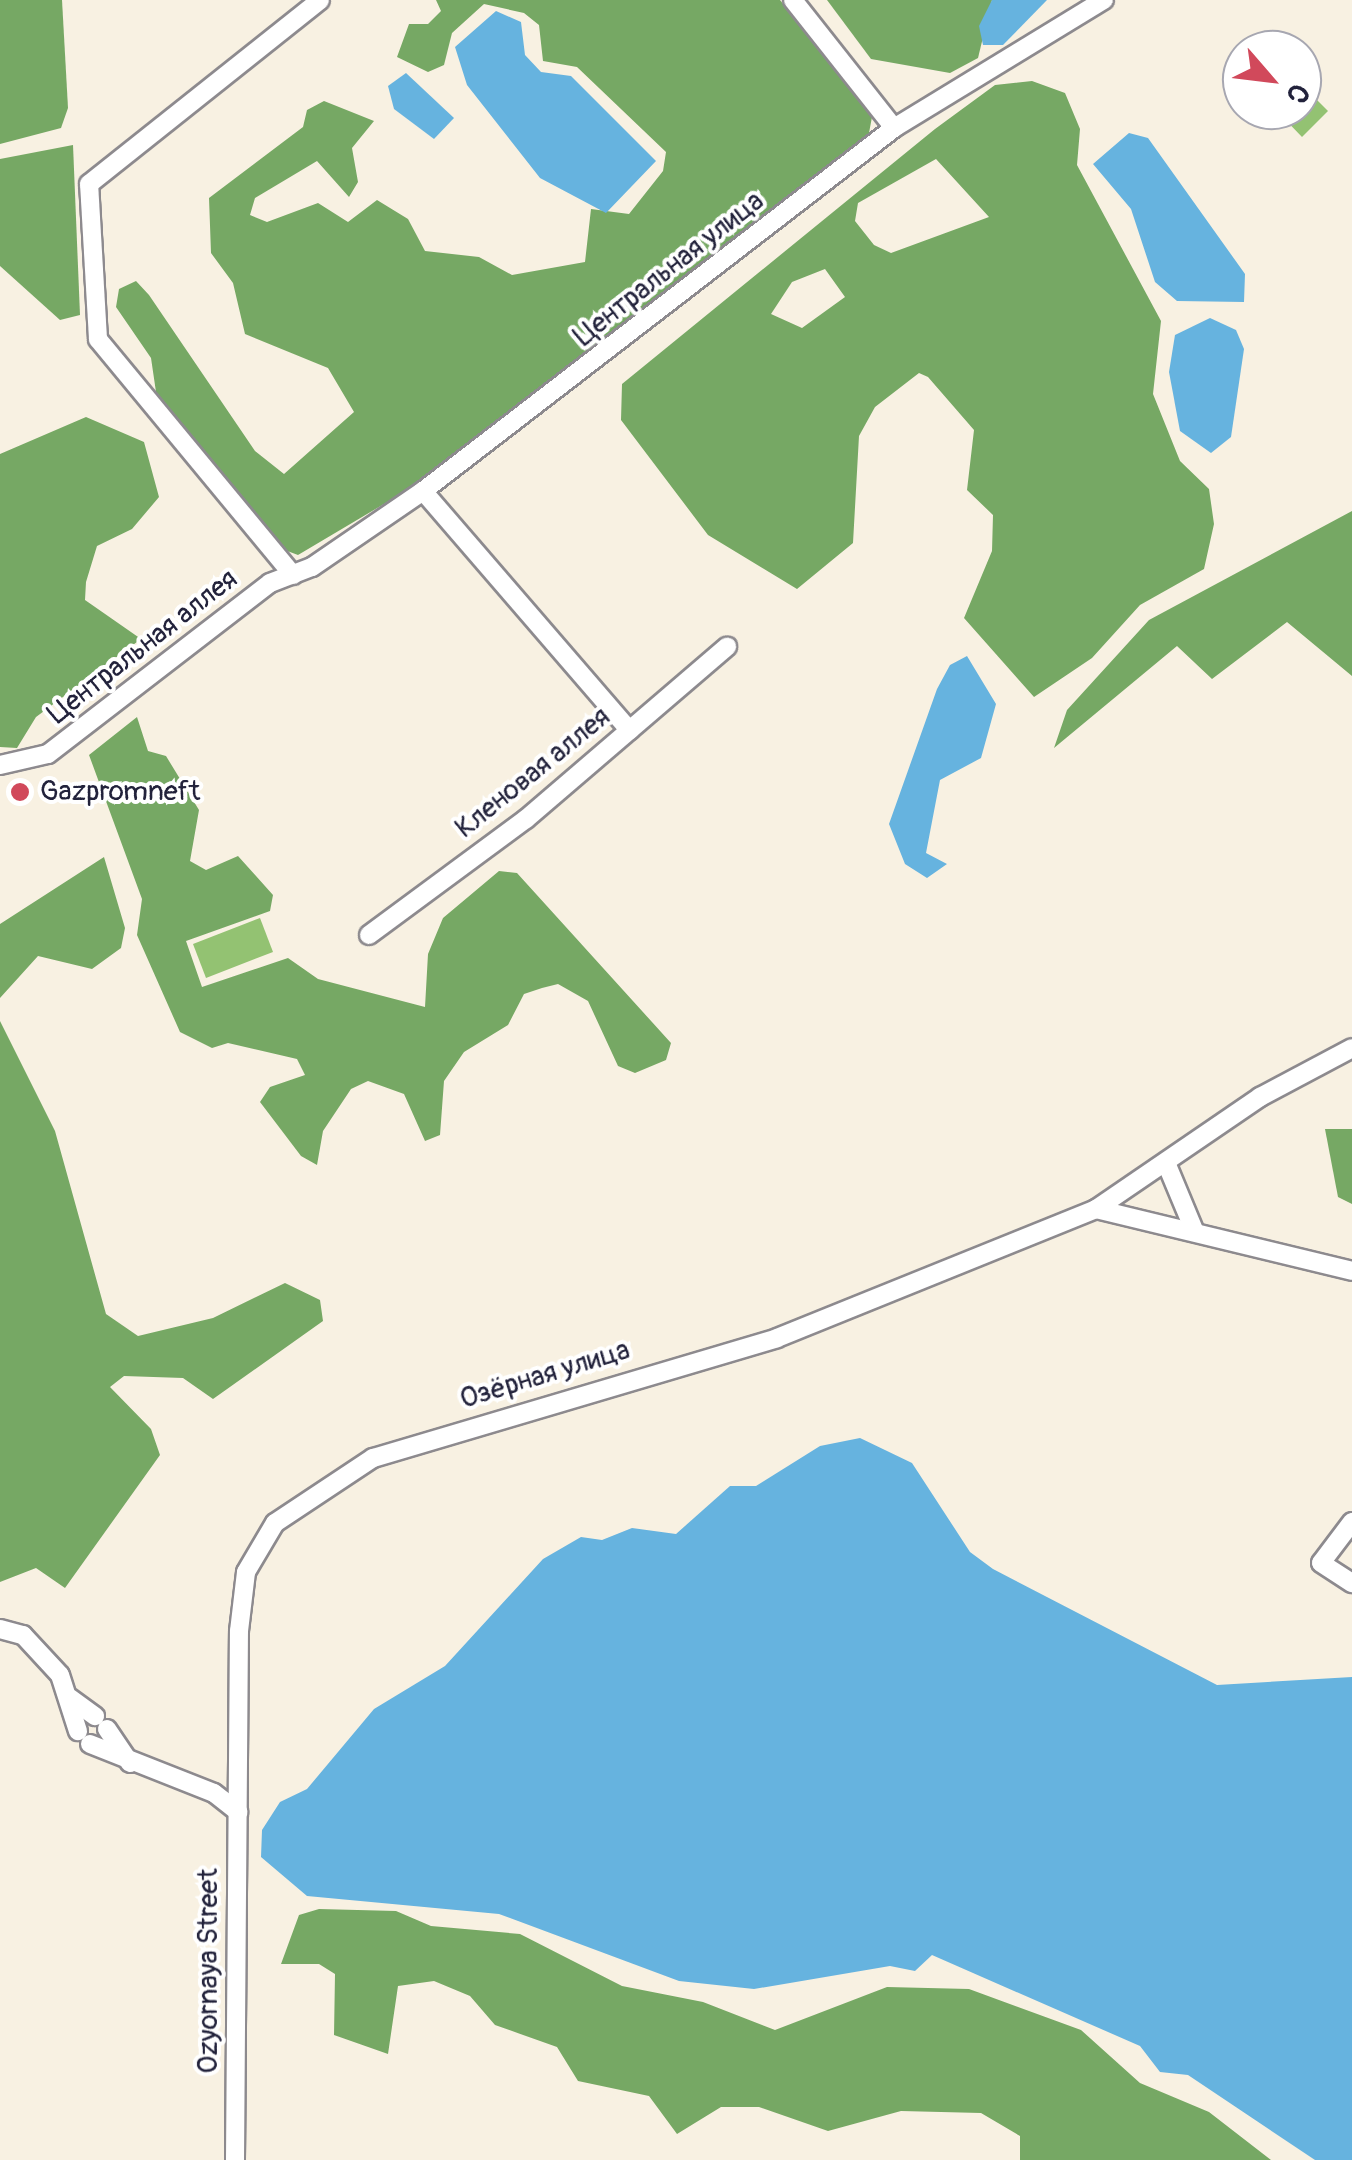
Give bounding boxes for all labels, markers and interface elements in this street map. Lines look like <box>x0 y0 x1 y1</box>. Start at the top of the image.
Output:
north arrow <box>1222 30 1322 130</box>
text: С <box>1278 78 1317 109</box>
street label: Центральная улица <box>567 185 771 353</box>
street label: Центральная аллея <box>42 563 244 731</box>
street label: Кленовая аллея <box>449 700 617 846</box>
place label: Gazpromneft <box>40 775 200 809</box>
marker: Gazpromneft <box>9 781 31 803</box>
street label: Озёрная улица <box>456 1333 634 1417</box>
street label: Ozyornaya Street <box>192 1868 226 2074</box>

